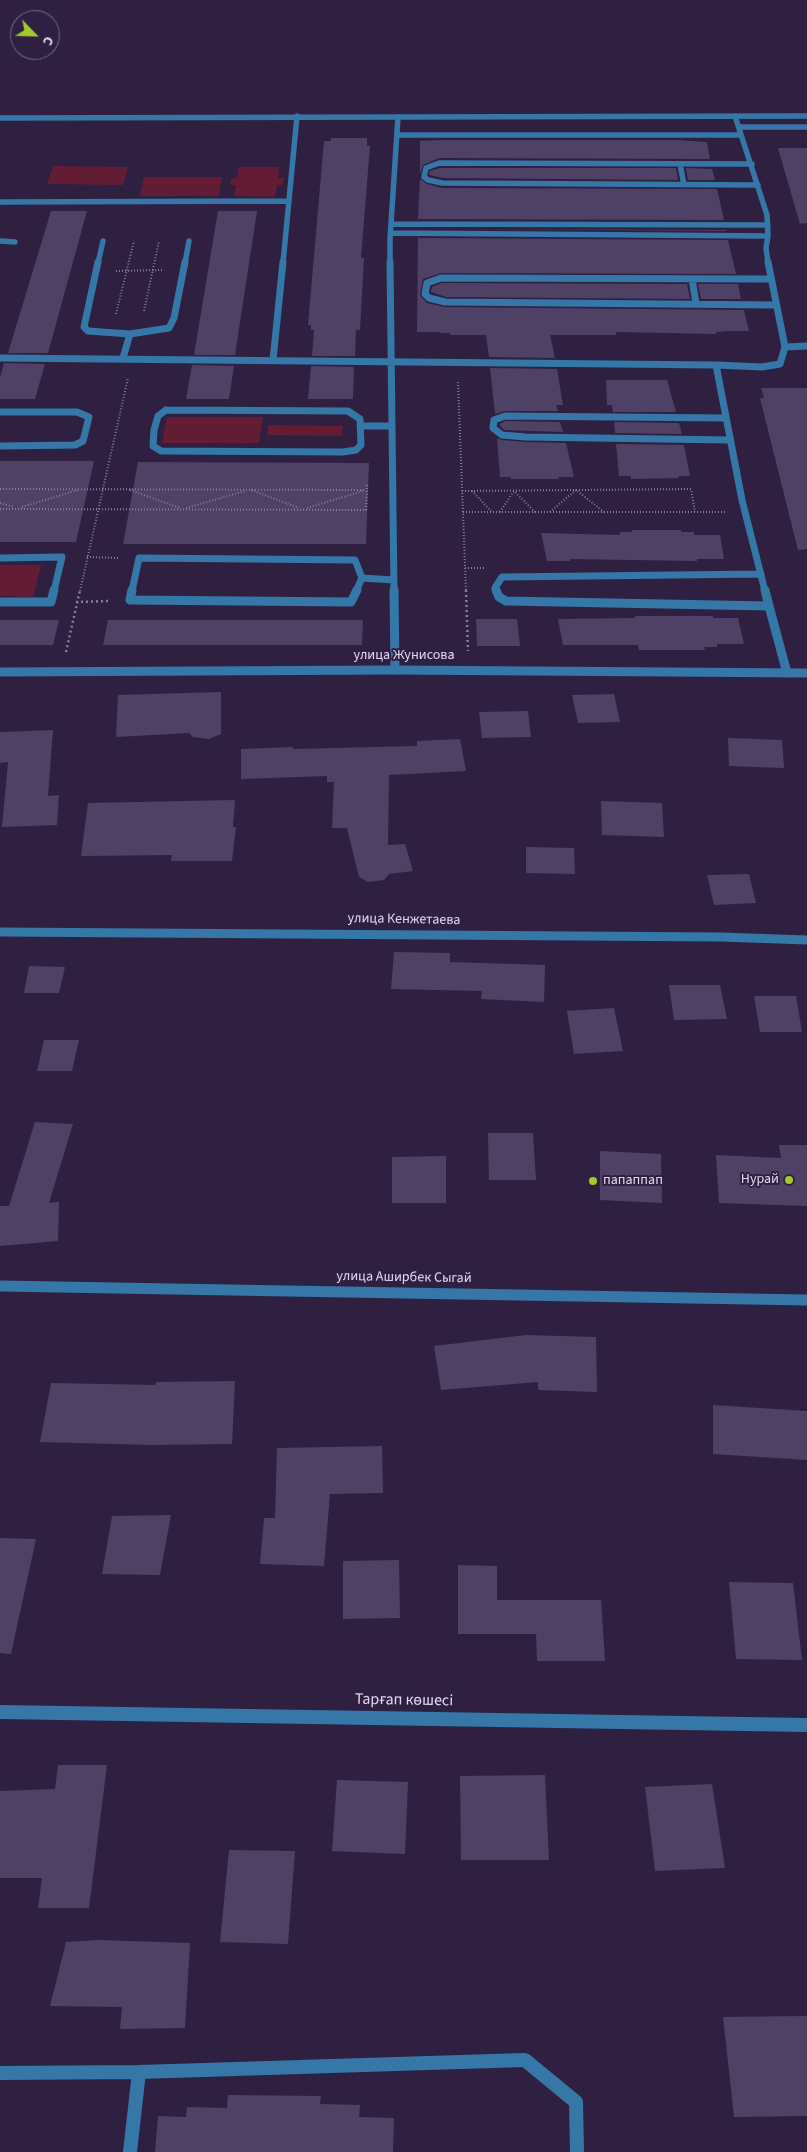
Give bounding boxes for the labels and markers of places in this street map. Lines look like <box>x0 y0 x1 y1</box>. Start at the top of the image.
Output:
place label: Нурай <box>741 1172 779 1188</box>
place label: папаппап <box>603 1173 663 1189</box>
marker: Нурай <box>783 1174 795 1186</box>
marker: папаппап <box>587 1175 599 1187</box>

